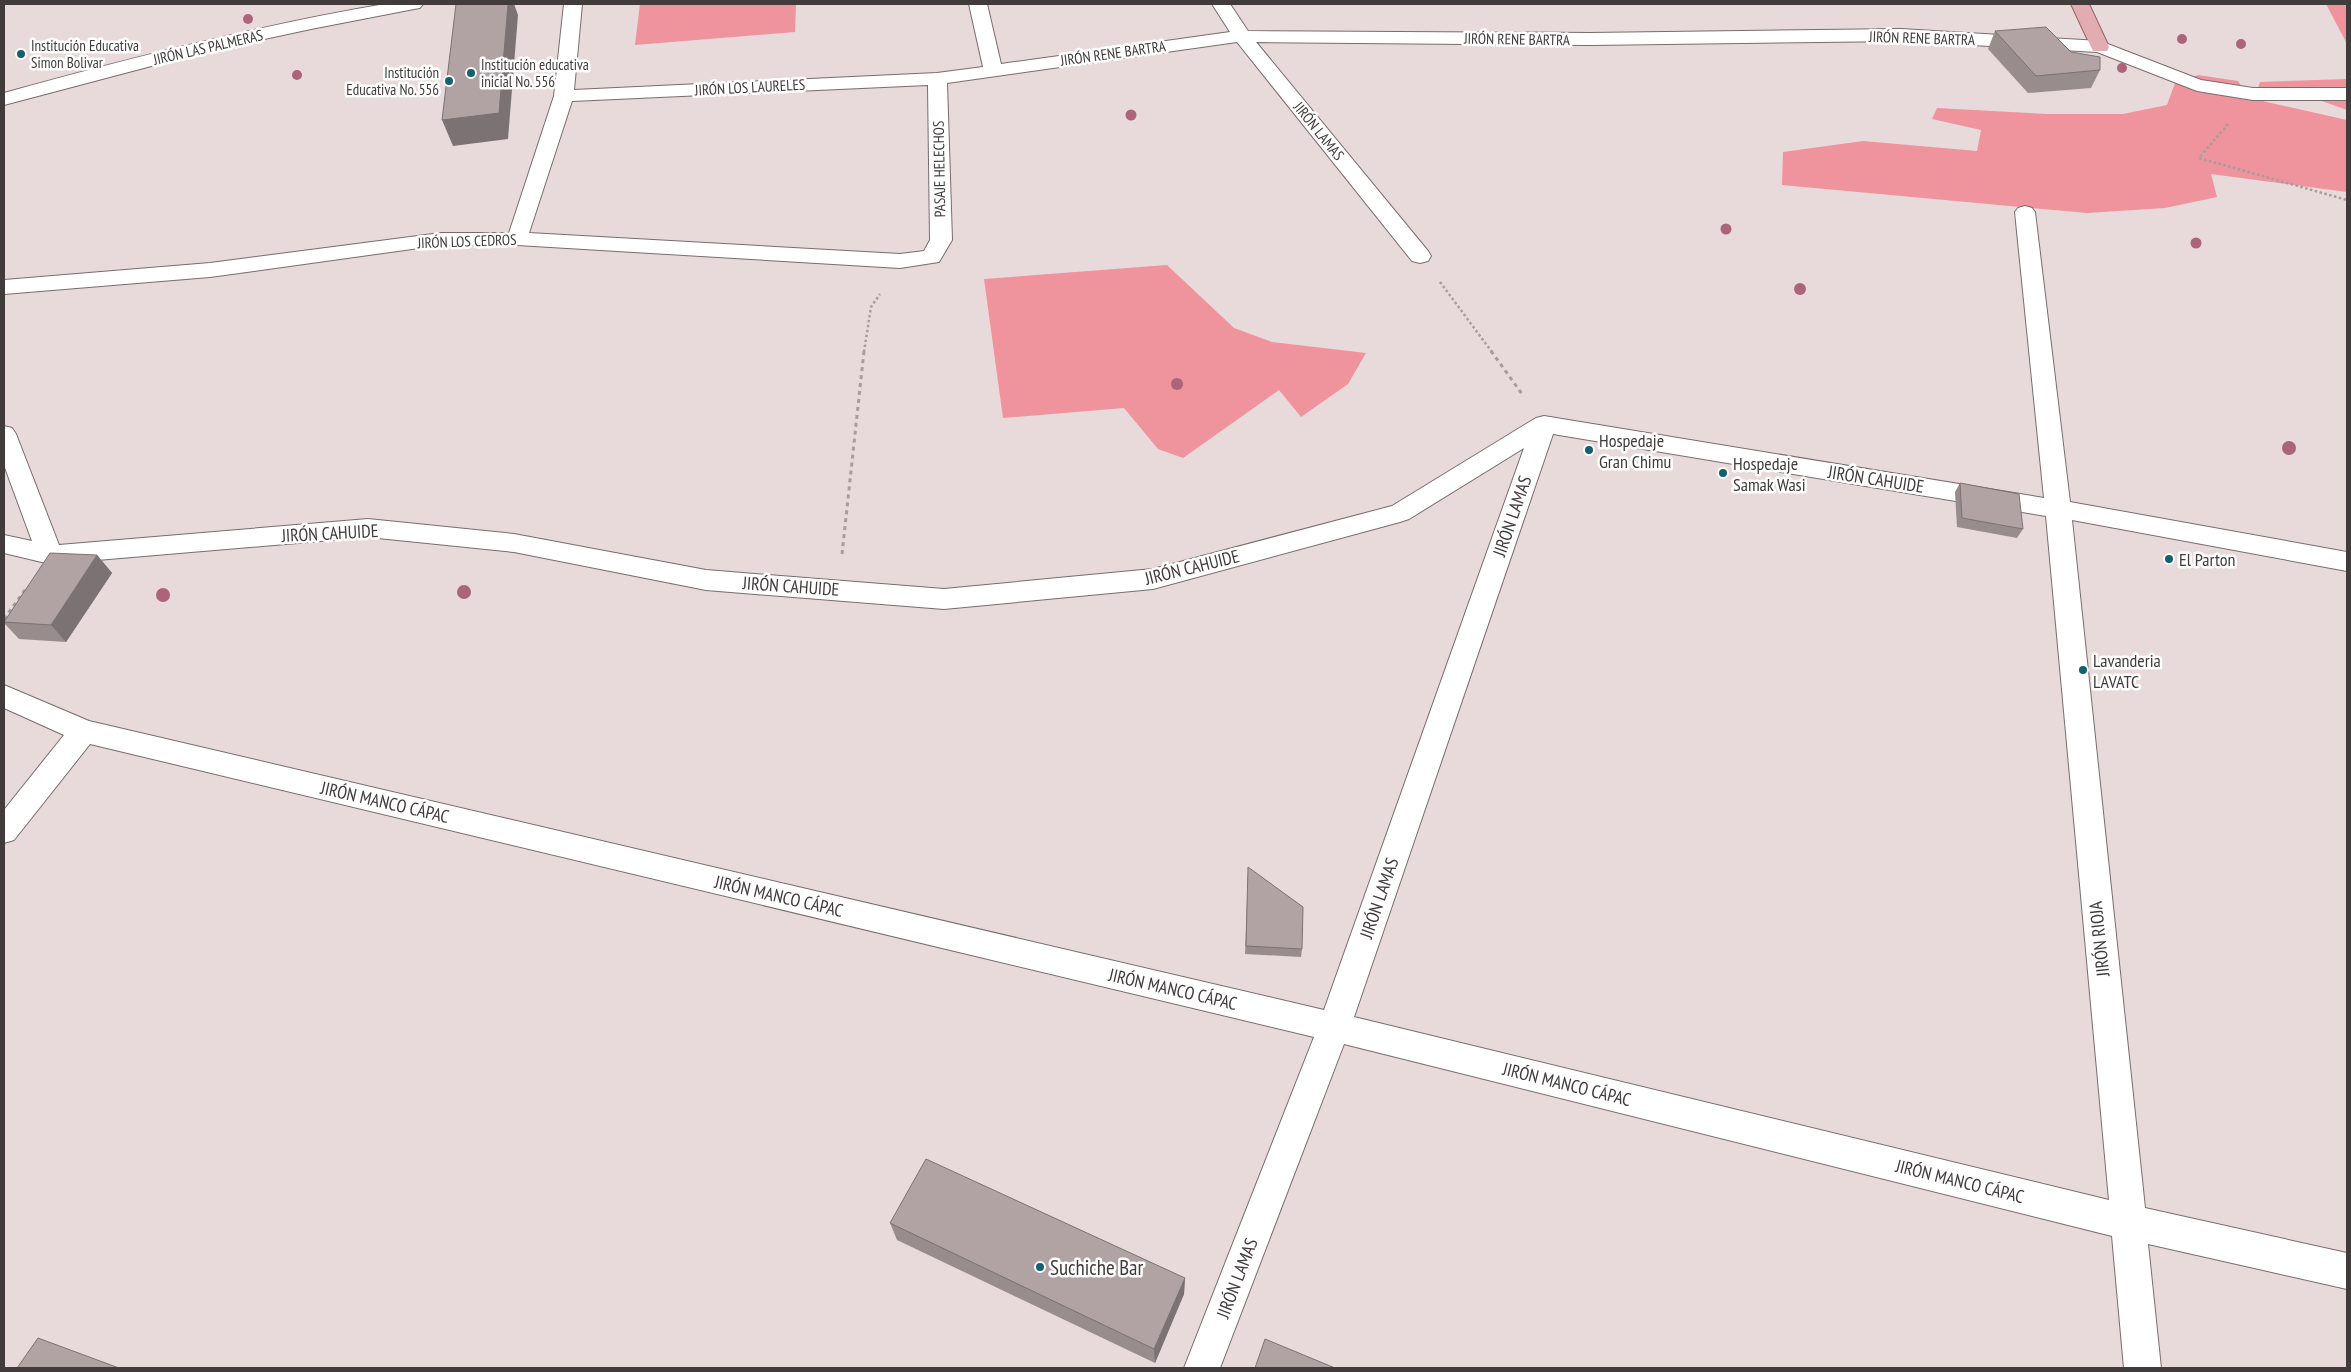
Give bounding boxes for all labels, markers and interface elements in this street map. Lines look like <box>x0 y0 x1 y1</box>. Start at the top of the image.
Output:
street label: JIRÓN LAS PALMERAS <box>150 25 265 69</box>
street label: JIRÓN RENE BARTRA <box>1868 27 1976 49</box>
street label: JIRÓN RENE BARTRA <box>1463 29 1571 49</box>
place label: Institución Educativa Simon Bolivar <box>31 36 139 72</box>
street label: JIRÓN RENE BARTRA <box>1058 36 1168 70</box>
marker: Institución Educativa Simon Bolivar <box>15 48 27 60</box>
place label: Institución educativa inicial No. 556 <box>481 55 589 91</box>
place label: Institución Educativa No. 556 <box>346 63 439 99</box>
marker: Institución educativa inicial No. 556 <box>465 67 477 79</box>
marker: Institución Educativa No. 556 <box>443 75 455 87</box>
street label: JIRÓN LOS LAURELES <box>693 75 806 99</box>
street label: JIRÓN LAMAS <box>1289 97 1348 164</box>
street label: PASAJE HELECHOS <box>929 121 949 217</box>
street label: JIRÓN LOS CEDROS <box>416 230 517 252</box>
place label: Hospedaje Gran Chimu <box>1599 429 1671 473</box>
marker: Hospedaje Gran Chimu <box>1583 444 1595 456</box>
place label: Hospedaje Samak Wasi <box>1733 452 1806 496</box>
street label: JIRÓN CAHUIDE <box>1825 460 1926 498</box>
marker: Hospedaje Samak Wasi <box>1717 467 1729 479</box>
street label: JIRÓN LAMAS <box>1487 472 1537 560</box>
street label: JIRÓN CAHUIDE <box>280 519 379 547</box>
street label: JIRÓN CAHUIDE <box>1141 544 1242 590</box>
place label: El Parton <box>2179 548 2235 571</box>
marker: El Parton <box>2163 553 2175 565</box>
street label: JIRÓN CAHUIDE <box>741 571 840 601</box>
place label: Lavanderia LAVATC <box>2093 649 2161 693</box>
marker: Lavanderia LAVATC <box>2077 664 2089 676</box>
street label: JIRÓN MANCO CÁPAC <box>318 776 451 828</box>
street label: JIRÓN LAMAS <box>1354 854 1404 942</box>
street label: JIRÓN MANCO CÁPAC <box>712 870 845 922</box>
street label: JIRÓN RIOJA <box>2084 900 2114 979</box>
street label: JIRÓN MANCO CÁPAC <box>1106 963 1239 1015</box>
street label: JIRÓN MANCO CÁPAC <box>1500 1057 1633 1111</box>
street label: JIRÓN MANCO CÁPAC <box>1893 1154 2026 1208</box>
street label: JIRÓN LAMAS <box>1211 1234 1263 1322</box>
place label: Suchiche Bar <box>1050 1254 1144 1281</box>
marker: Suchiche Bar <box>1034 1261 1046 1273</box>

